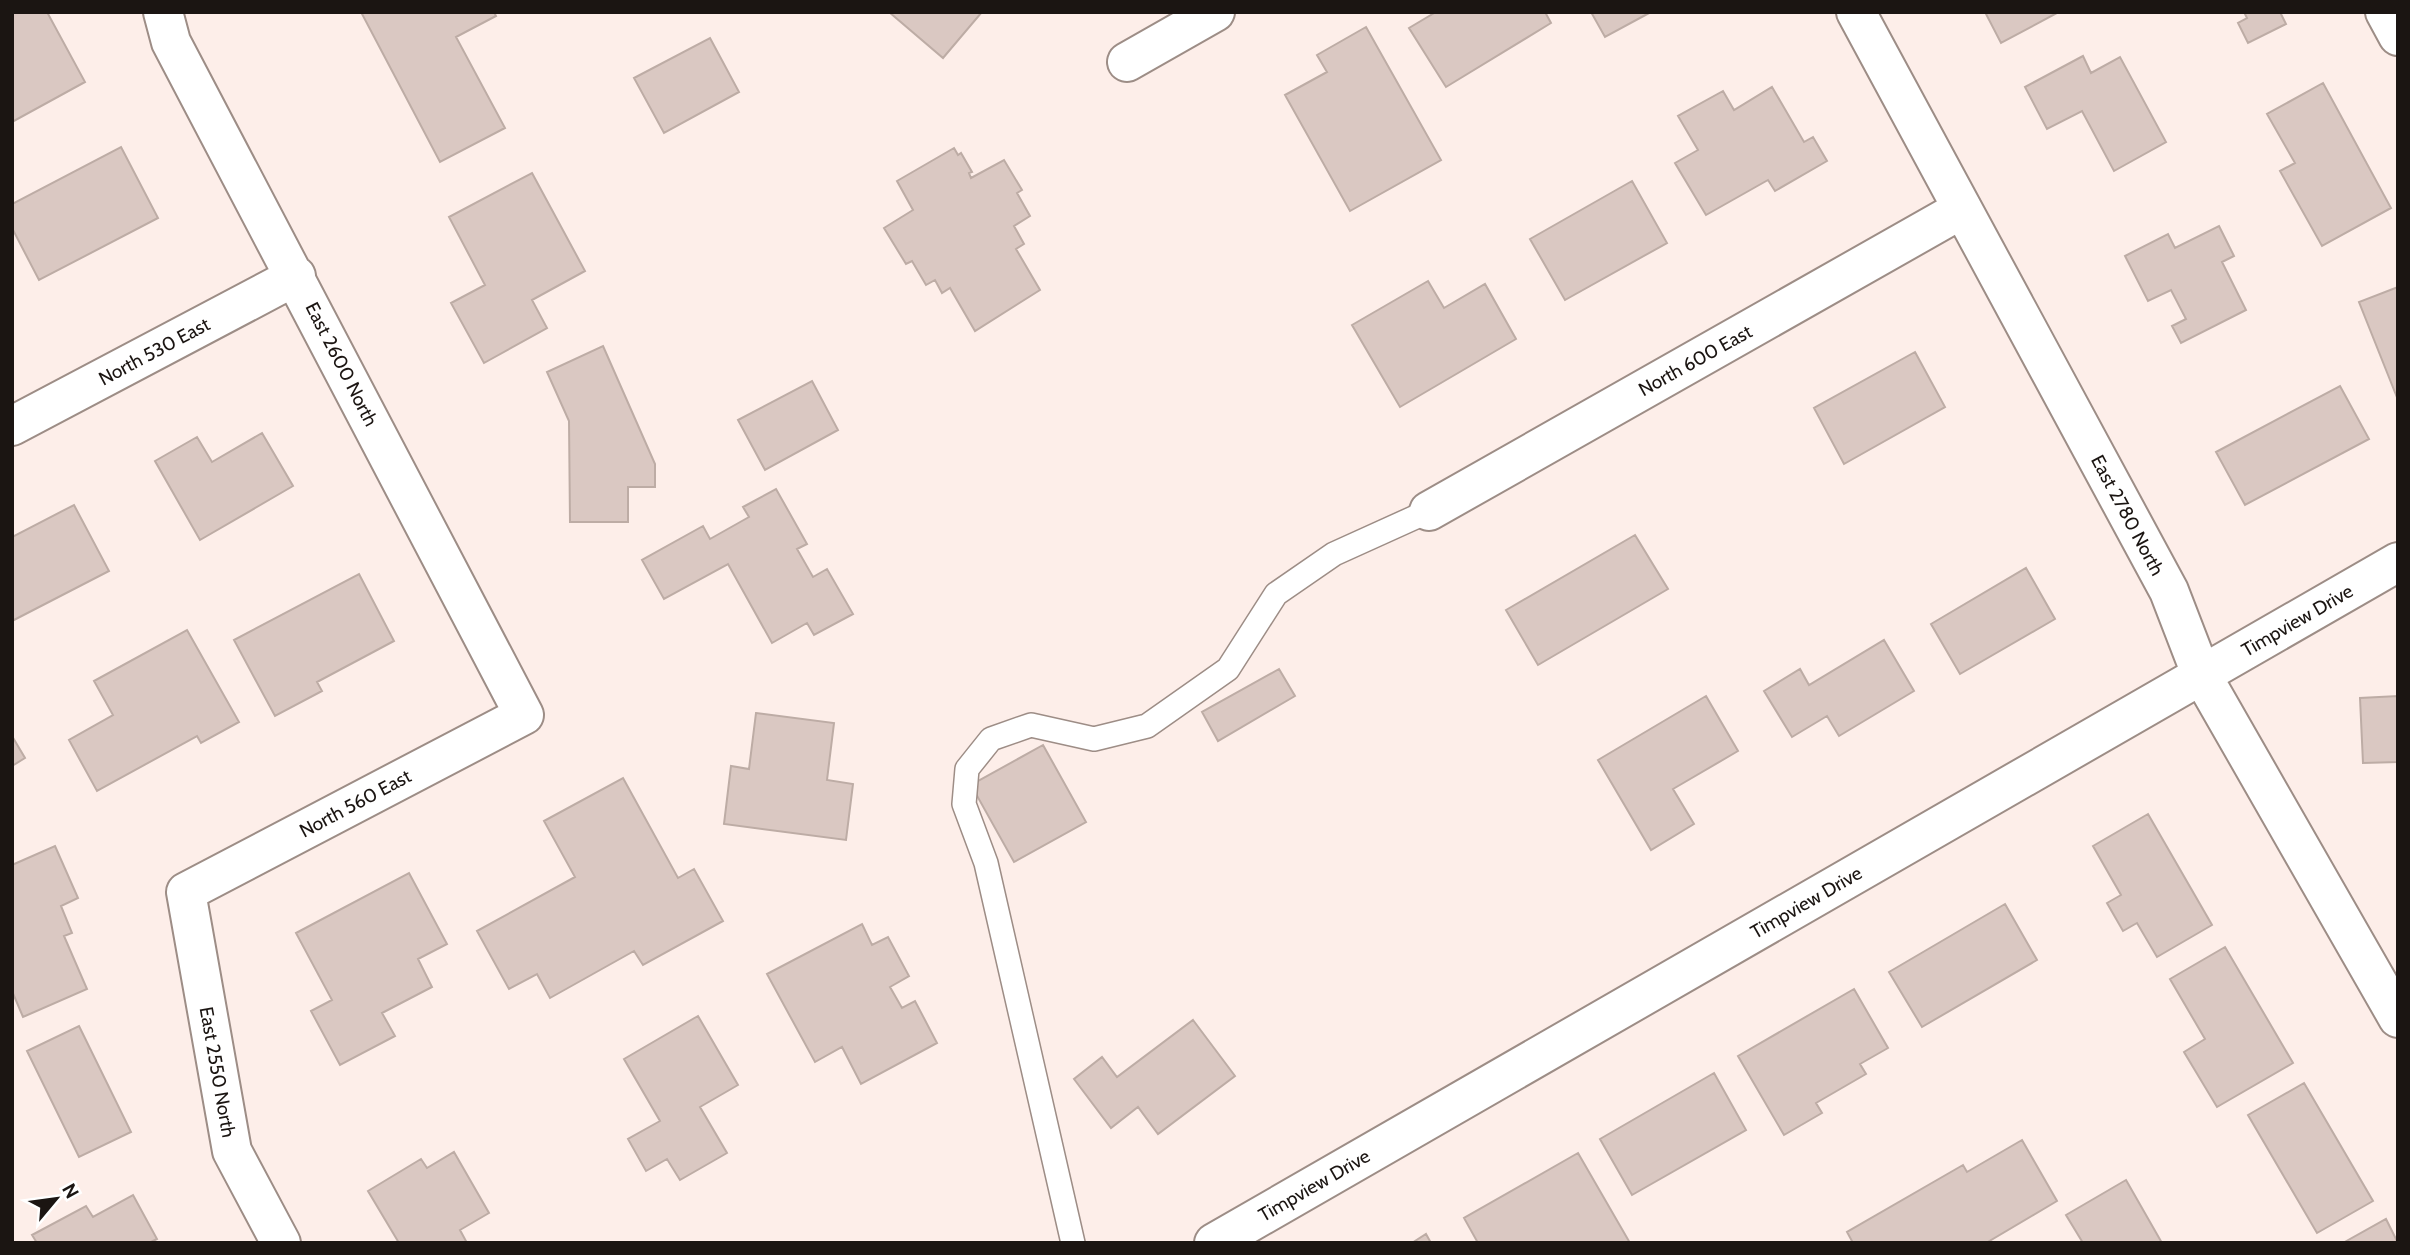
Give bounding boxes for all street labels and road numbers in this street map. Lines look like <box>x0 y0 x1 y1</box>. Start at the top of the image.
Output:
street label: East 2600 North <box>300 298 383 430</box>
street label: North 530 East <box>95 312 214 390</box>
street label: North 600 East <box>1635 320 1756 401</box>
street label: East 2780 North <box>2086 451 2169 579</box>
street label: Timpview Drive <box>2237 579 2357 662</box>
street label: North 560 East <box>296 764 415 842</box>
street label: Timpview Drive <box>1746 861 1866 944</box>
street label: East 2550 North <box>195 1005 240 1139</box>
street label: Timpview Drive <box>1254 1144 1374 1227</box>

